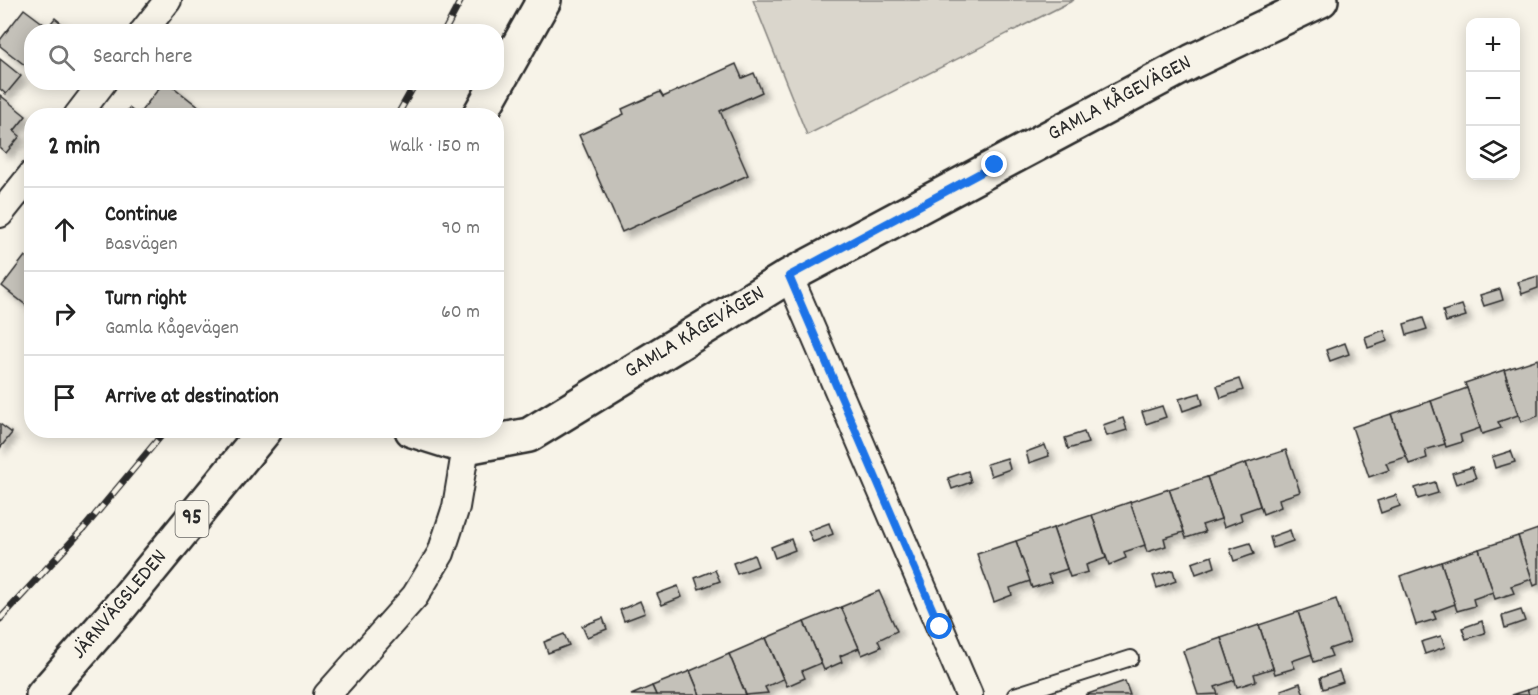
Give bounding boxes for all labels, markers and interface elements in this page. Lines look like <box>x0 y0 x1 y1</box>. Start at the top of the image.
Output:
map controls <box>1466 18 1520 180</box>
button: + <box>1466 18 1520 72</box>
search box <box>24 24 504 90</box>
icon: search <box>45 41 78 74</box>
text: Search here <box>93 42 192 73</box>
street label: GAMLA KÅGEVÄGEN <box>1043 48 1197 150</box>
button: − <box>1466 72 1520 126</box>
button: layers <box>1466 126 1520 180</box>
text: 2 min <box>48 129 100 166</box>
text: Walk · 150 m <box>390 133 480 161</box>
route end <box>981 151 1007 177</box>
text: Continue <box>105 200 177 231</box>
icon: ahead <box>48 213 81 246</box>
text: 90 m <box>442 215 480 243</box>
text: Basvägen <box>105 231 177 259</box>
street label: GAMLA KÅGEVÄGEN <box>619 279 771 387</box>
text: Turn right <box>105 284 187 315</box>
icon: right <box>48 297 81 330</box>
text: 60 m <box>441 299 480 327</box>
text: Gamla Kågevägen <box>105 315 239 343</box>
icon: arrive <box>48 381 81 414</box>
text: Arrive at destination <box>105 382 279 413</box>
road number: 95 <box>176 501 208 537</box>
street label: JÄRNVÄGSLEDEN <box>65 543 175 667</box>
route start <box>926 613 952 639</box>

